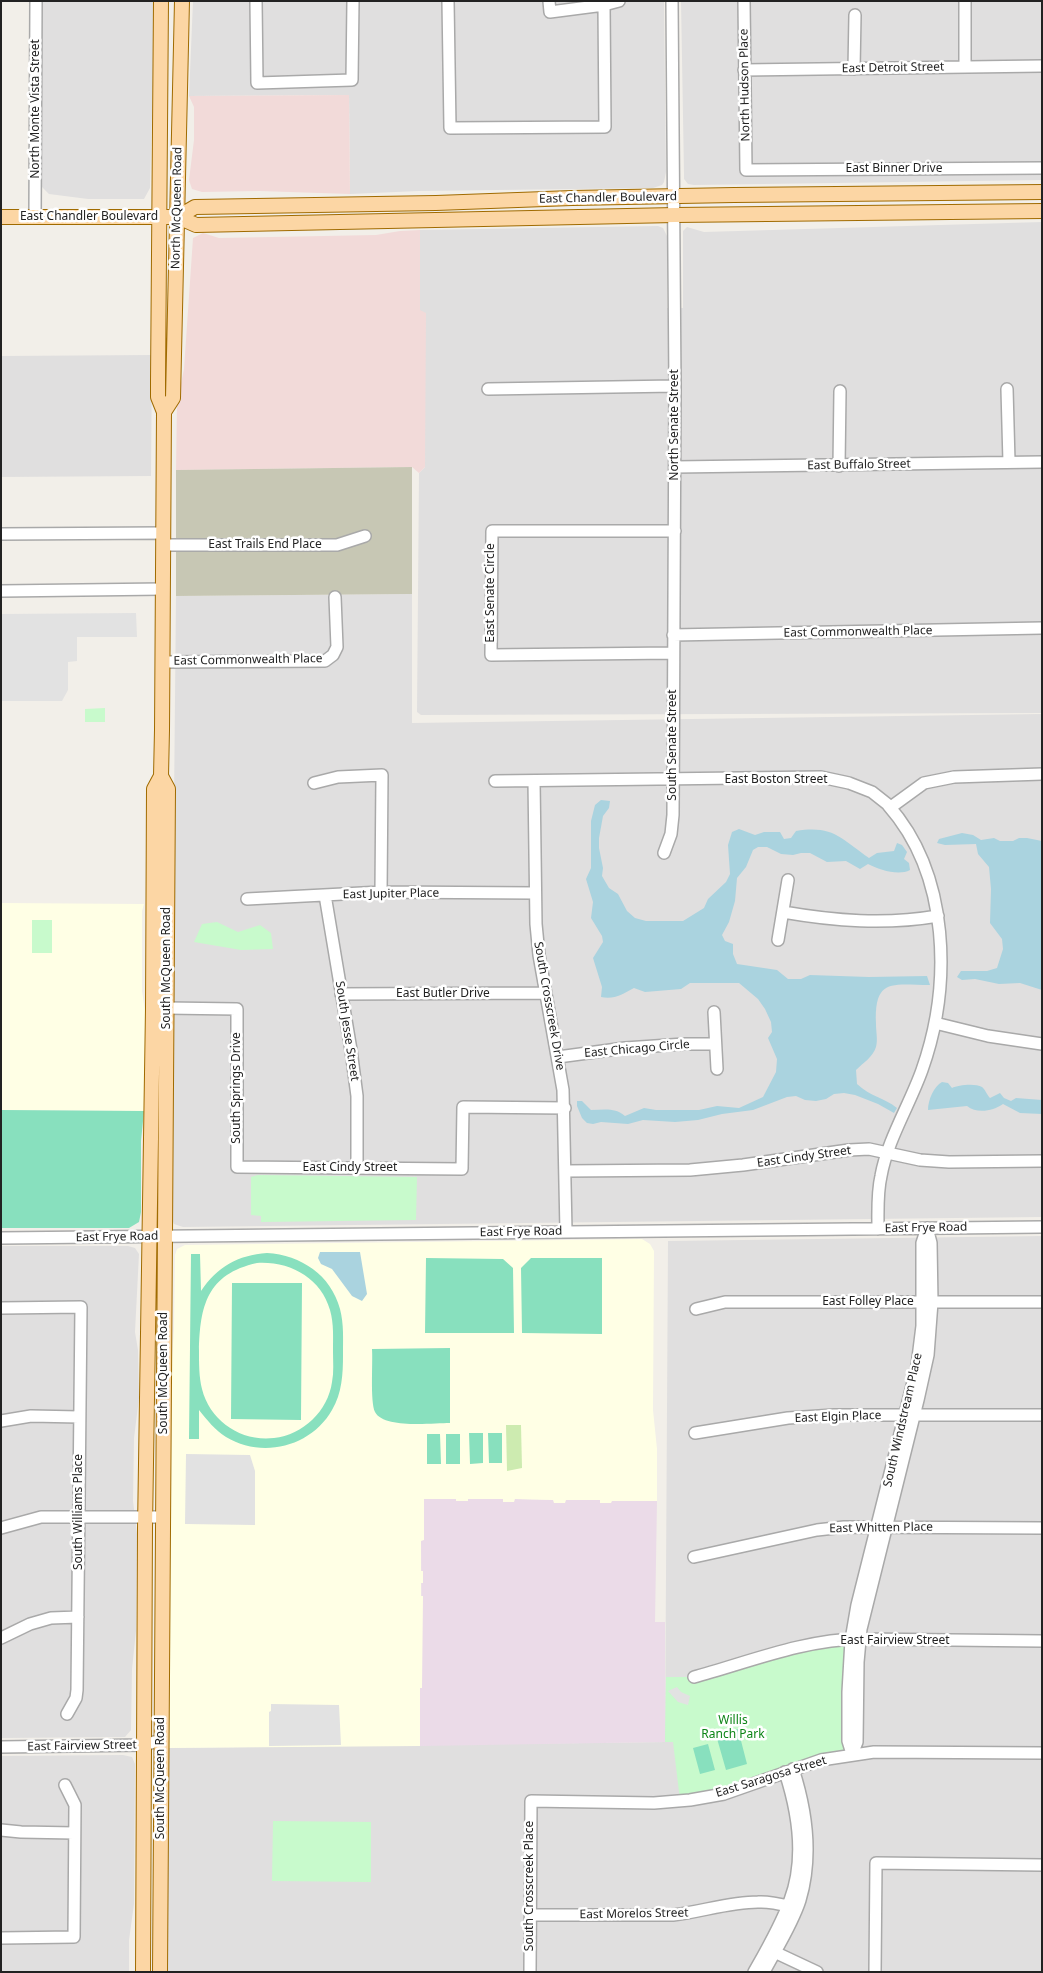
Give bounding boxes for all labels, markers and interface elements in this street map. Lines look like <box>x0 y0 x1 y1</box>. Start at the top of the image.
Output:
street label: North Hudson Place <box>737 28 753 142</box>
street label: North Monte Vista Street <box>29 39 43 179</box>
street label: East Detroit Street <box>842 60 944 76</box>
street label: North McQueen Road <box>169 147 185 269</box>
street label: East Binner Drive <box>846 162 942 176</box>
street label: East Chandler Boulevard <box>539 190 677 206</box>
street label: East Chandler Boulevard <box>20 210 158 224</box>
street label: North Senate Street <box>668 369 682 481</box>
street label: East Buffalo Street <box>807 457 911 473</box>
street label: East Trails End Place <box>208 538 322 552</box>
street label: East Senate Circle <box>484 543 498 643</box>
street label: East Commonwealth Place <box>783 624 933 640</box>
street label: East Commonwealth Place <box>173 652 323 668</box>
street label: South Senate Street <box>666 689 680 801</box>
street label: East Boston Street <box>724 773 828 787</box>
street label: East Jupiter Place <box>343 886 439 902</box>
street label: South McQueen Road <box>160 907 174 1029</box>
street label: South Crosscreek Drive <box>531 941 567 1071</box>
street label: South Jesse Street <box>332 980 362 1082</box>
street label: East Butler Drive <box>396 987 490 1001</box>
street label: South Springs Drive <box>230 1032 244 1144</box>
street label: East Chicago Circle <box>584 1037 690 1061</box>
street label: East Cindy Street <box>756 1143 852 1171</box>
street label: East Cindy Street <box>303 1161 397 1175</box>
street label: East Frye Road <box>885 1220 967 1236</box>
street label: East Frye Road <box>480 1224 562 1240</box>
street label: East Frye Road <box>76 1229 158 1245</box>
street label: East Folley Place <box>822 1295 914 1309</box>
street label: South McQueen Road <box>157 1312 171 1434</box>
street label: South Windstream Place <box>881 1351 925 1489</box>
street label: East Elgin Place <box>794 1408 882 1426</box>
street label: South Williams Place <box>72 1454 86 1570</box>
street label: East Whitten Place <box>829 1520 933 1536</box>
street label: East Fairview Street <box>840 1634 950 1648</box>
park label: Willis Ranch Park <box>701 1714 765 1742</box>
street label: South McQueen Road <box>154 1717 168 1839</box>
street label: East Fairview Street <box>27 1738 137 1754</box>
street label: East Saragosa Street <box>714 1753 828 1801</box>
street label: South Crosscreek Place <box>523 1821 537 1951</box>
street label: East Morelos Street <box>579 1906 689 1922</box>

